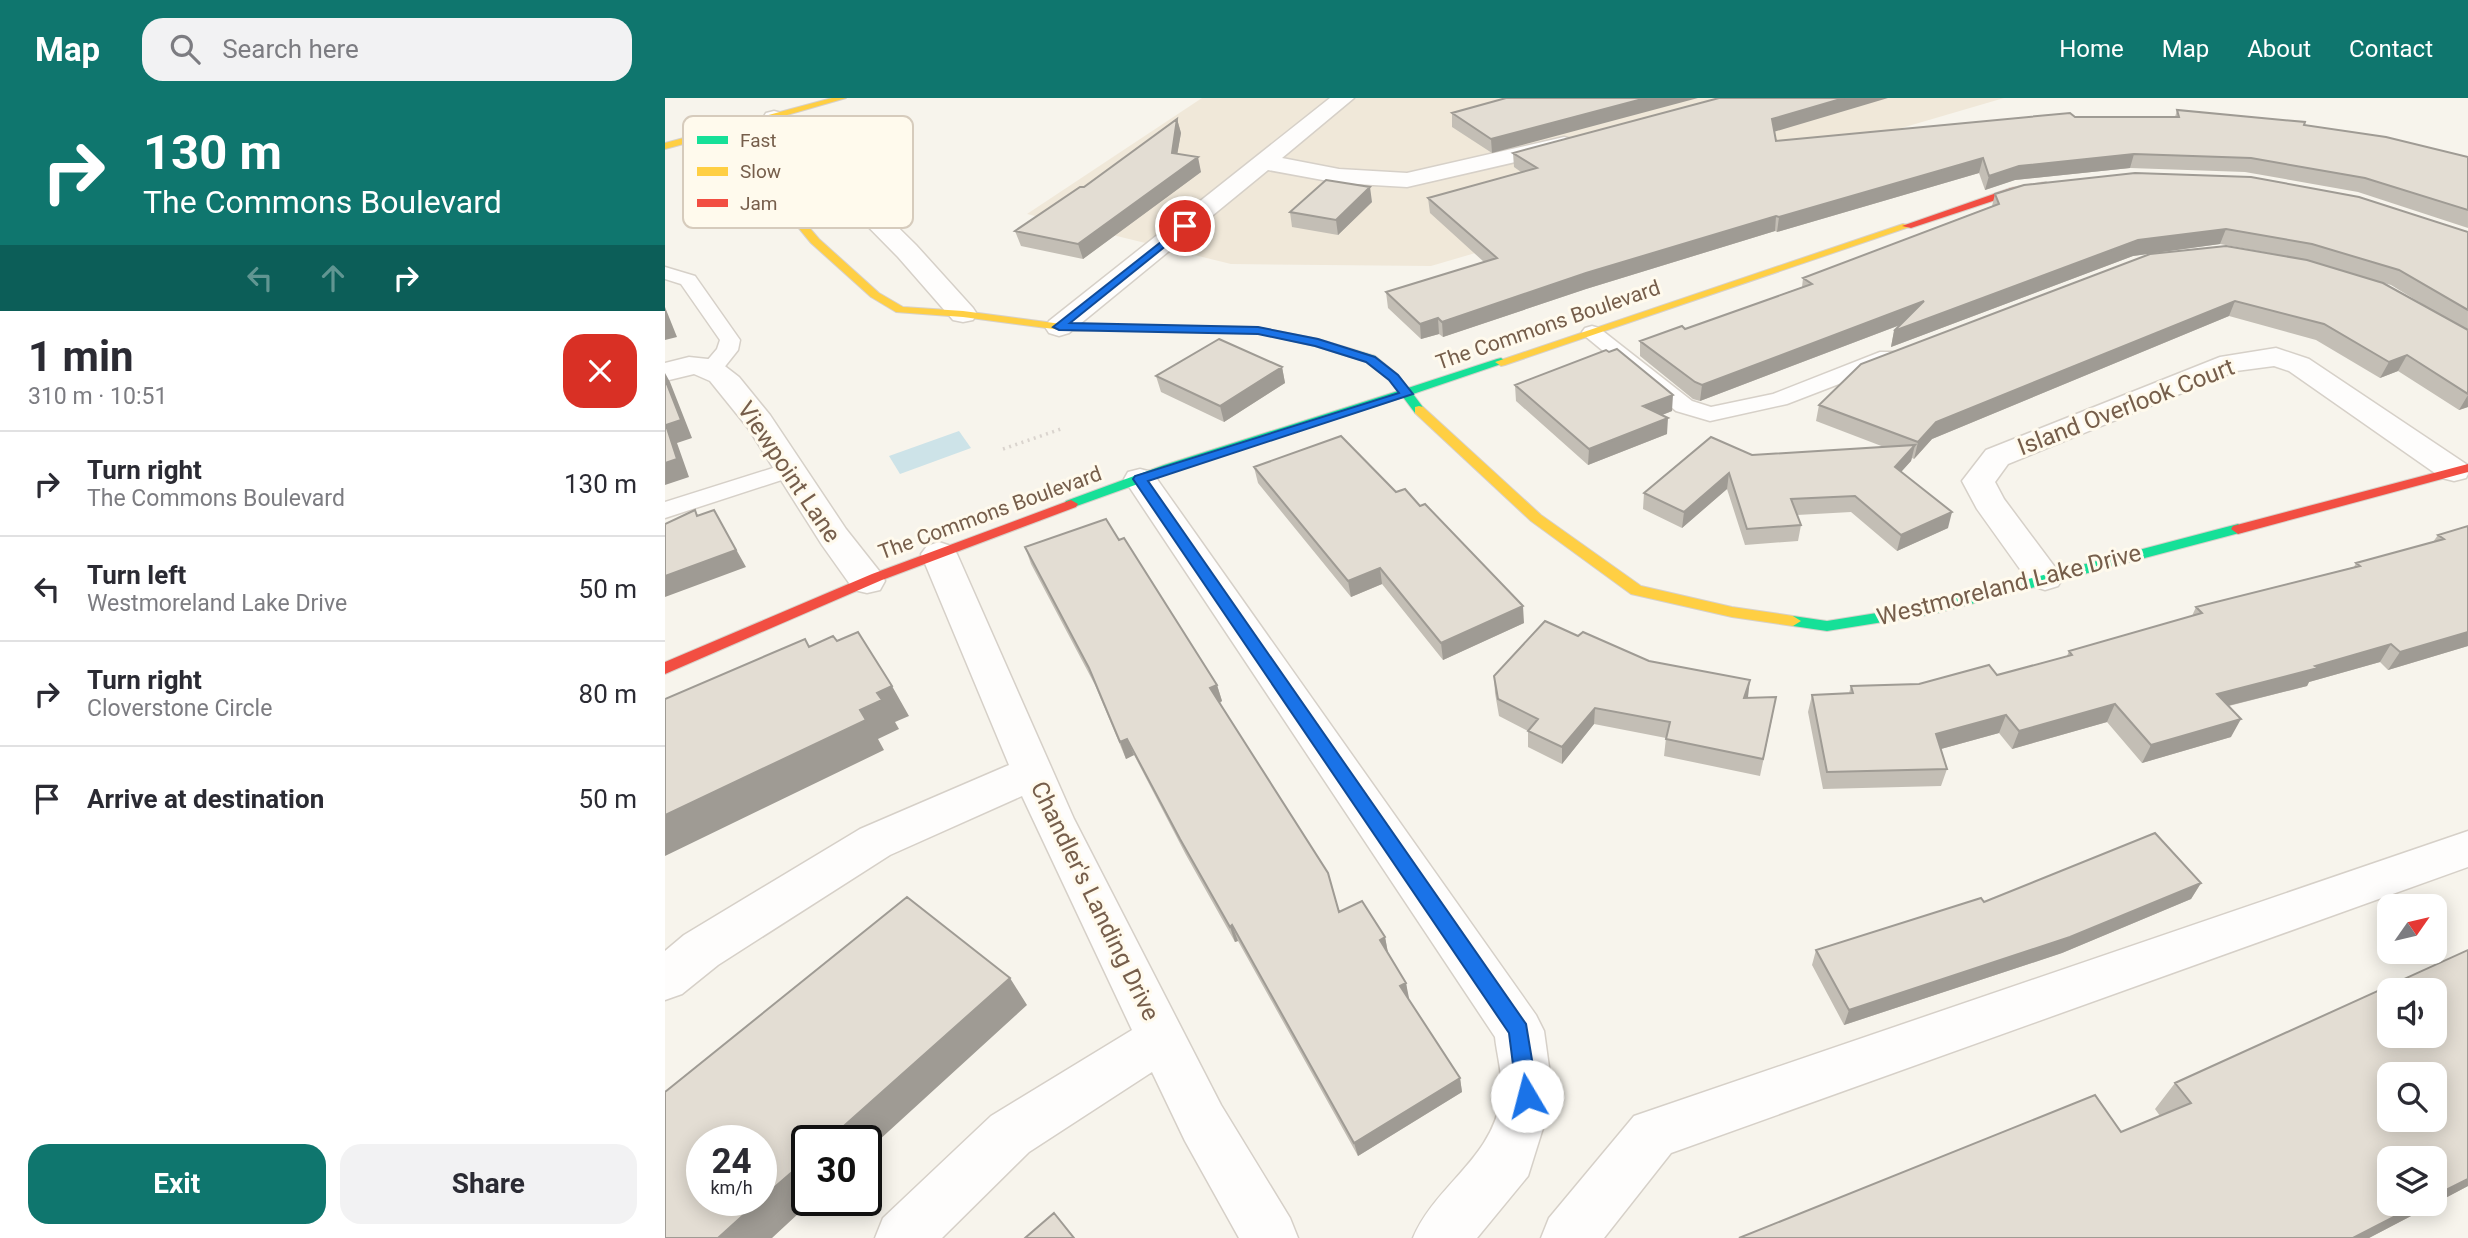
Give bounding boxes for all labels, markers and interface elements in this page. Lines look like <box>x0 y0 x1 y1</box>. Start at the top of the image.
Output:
search box <box>142 18 632 81</box>
text: Map <box>35 30 100 69</box>
icon: search <box>166 30 204 68</box>
text: Search here <box>222 34 359 64</box>
text: Home <box>2059 35 2124 63</box>
text: Map <box>2162 35 2209 63</box>
text: About <box>2247 35 2311 63</box>
text: Contact <box>2349 35 2433 63</box>
legend <box>683 116 913 228</box>
text: 130 m <box>143 124 282 181</box>
icon: right <box>28 126 119 217</box>
text: Fast <box>740 129 777 152</box>
text: Slow <box>740 160 781 183</box>
text: The Commons Boulevard <box>143 183 502 221</box>
text: Jam <box>740 192 777 215</box>
pin <box>1155 196 1215 256</box>
icon: arrive <box>1166 207 1204 245</box>
icon: left <box>241 259 279 297</box>
icon: ahead <box>314 259 352 297</box>
icon: right <box>387 259 425 297</box>
street label: The Commons Boulevard <box>1433 275 1663 375</box>
text: 1 min <box>28 332 134 381</box>
button: close <box>563 334 637 408</box>
street label: Island Overlook Court <box>2014 353 2238 461</box>
text: 310 m · 10:51 <box>28 383 167 410</box>
street label: Viewpoint Lane <box>732 396 846 548</box>
text: Turn right <box>87 455 202 485</box>
street label: The Commons Boulevard <box>875 461 1105 565</box>
icon: right <box>28 465 66 503</box>
text: 130 m <box>564 469 637 499</box>
text: The Commons Boulevard <box>87 485 345 512</box>
street label: Westmoreland Lake Drive <box>1874 539 2144 631</box>
text: Turn left <box>87 560 186 590</box>
icon: left <box>28 570 66 608</box>
text: 50 m <box>579 574 637 604</box>
text: Westmoreland Lake Drive <box>87 590 347 617</box>
text: Turn right <box>87 665 202 695</box>
icon: right <box>28 675 66 713</box>
text: 80 m <box>579 679 637 709</box>
text: Cloverstone Circle <box>87 695 272 722</box>
street label: Chandler's Landing Drive <box>1025 777 1165 1025</box>
icon: arrive <box>28 780 66 818</box>
text: Arrive at destination <box>87 784 324 814</box>
text: 50 m <box>579 784 637 814</box>
north arrow <box>2377 894 2447 964</box>
map controls <box>2377 894 2447 1216</box>
button: sound <box>2377 978 2447 1048</box>
position arrow <box>1490 1059 1564 1133</box>
button: search <box>2377 1062 2447 1132</box>
speed limit sign: 30 <box>791 1125 882 1216</box>
text: 24 <box>711 1141 752 1182</box>
button: Exit <box>28 1144 326 1224</box>
button: Share <box>340 1144 637 1224</box>
button: layers <box>2377 1146 2447 1216</box>
text: km/h <box>710 1177 753 1198</box>

